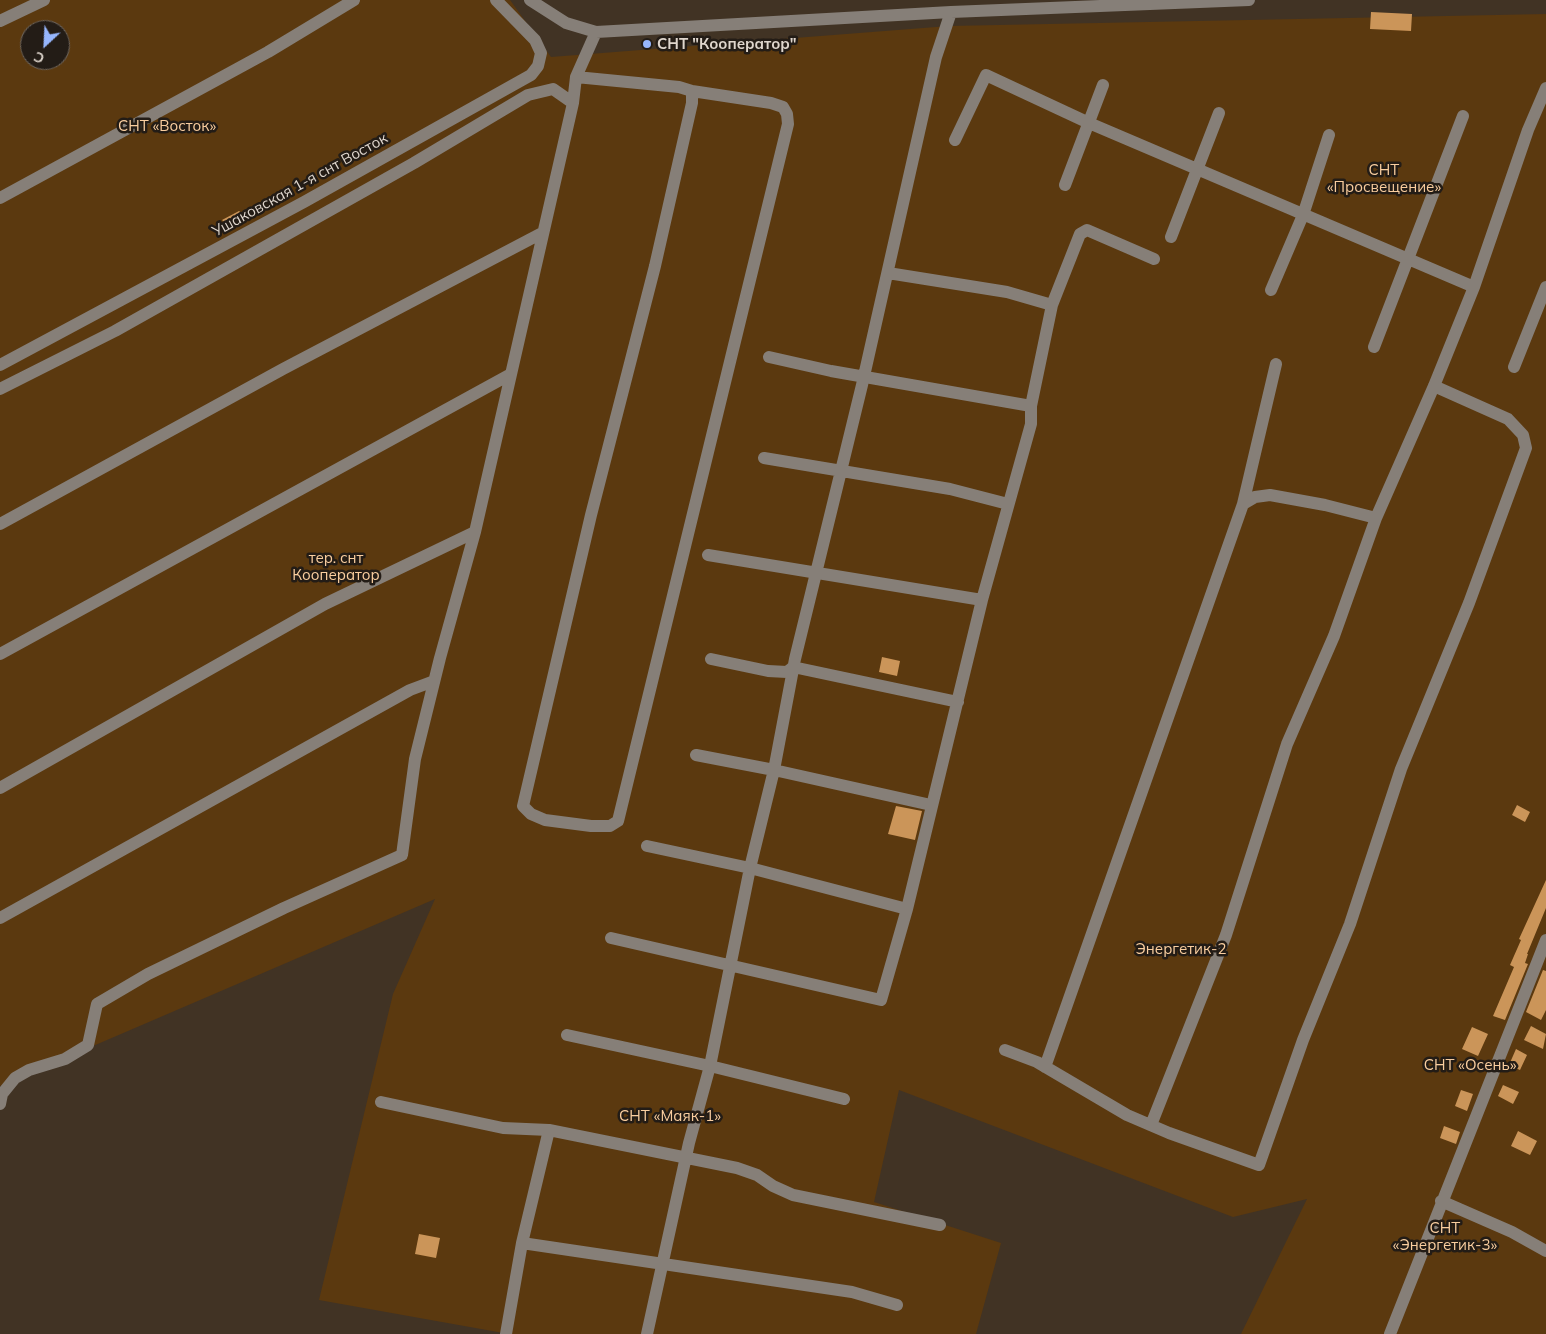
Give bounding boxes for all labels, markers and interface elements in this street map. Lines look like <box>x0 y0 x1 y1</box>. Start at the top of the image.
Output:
north arrow <box>20 20 70 70</box>
place label: СНТ "Кооператор" <box>657 35 797 53</box>
marker: СНТ "Кооператор" <box>641 38 653 50</box>
text: С <box>31 48 47 68</box>
park label: СНТ «Восток» <box>118 117 216 135</box>
street label: Ушаковская 1-я снт Восток <box>209 129 391 241</box>
park label: СНТ «Просвещение» <box>1327 161 1441 196</box>
park label: тер. снт Кооператор <box>292 549 380 584</box>
park label: Энергетик-2 <box>1135 940 1227 958</box>
park label: СНТ «Осень» <box>1424 1056 1516 1074</box>
park label: СНТ «Маяк-1» <box>619 1107 721 1125</box>
park label: СНТ «Энергетик-3» <box>1393 1219 1497 1254</box>

